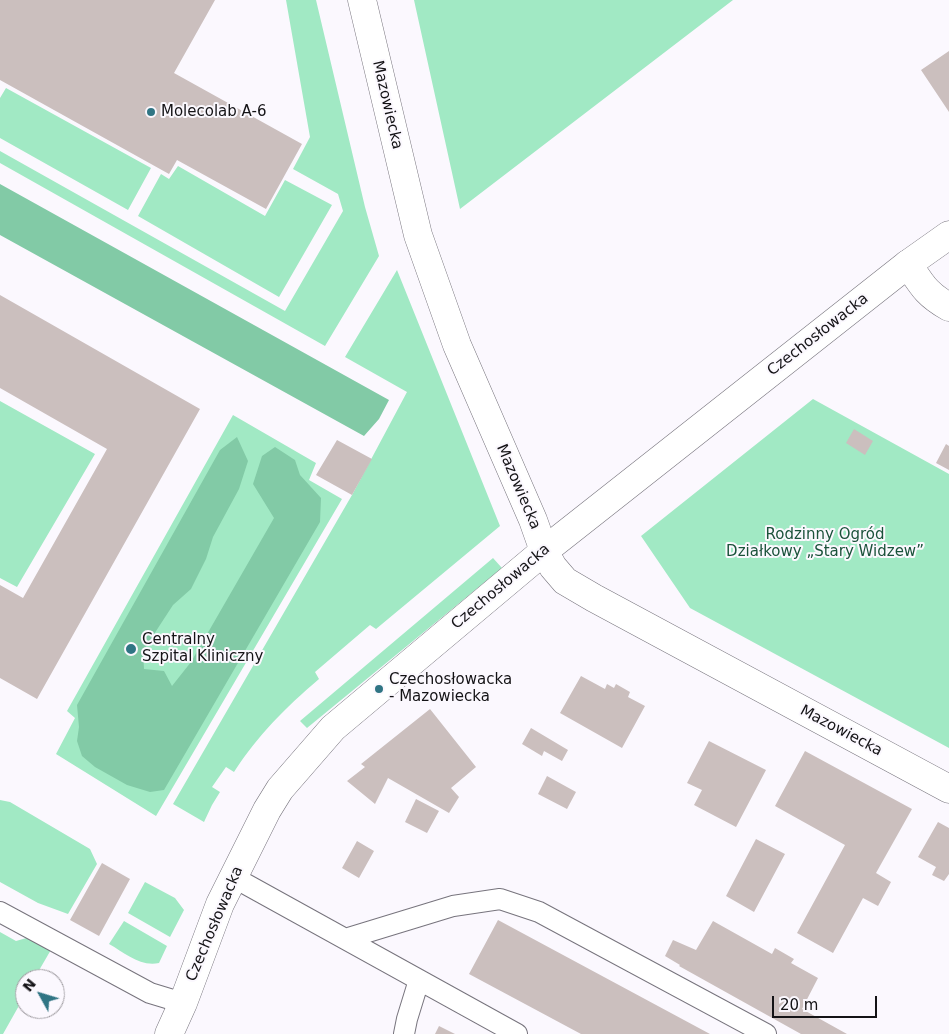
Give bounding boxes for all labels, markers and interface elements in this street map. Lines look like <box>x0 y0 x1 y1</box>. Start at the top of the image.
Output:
street label: Mazowiecka <box>368 59 406 151</box>
place label: Molecolab A-6 <box>161 103 266 121</box>
marker: Molecolab A-6 <box>145 106 157 118</box>
street label: Czechosłowacka <box>764 290 872 380</box>
street label: Mazowiecka <box>492 442 544 532</box>
park label: Rodzinny Ogród Działkowy „Stary Widzew” <box>726 526 924 561</box>
street label: Czechosłowacka <box>448 541 554 633</box>
place label: Centralny Szpital Kliniczny <box>142 631 263 666</box>
marker: Centralny Szpital Kliniczny <box>124 642 138 656</box>
place label: Czechosłowacka - Mazowiecka <box>389 671 512 706</box>
marker: Czechosłowacka - Mazowiecka <box>373 683 385 695</box>
street label: Mazowiecka <box>797 702 885 760</box>
street label: Czechosłowacka <box>183 864 247 984</box>
north arrow <box>15 969 65 1019</box>
text: N <box>19 976 39 995</box>
scale bar <box>774 986 879 1018</box>
text: 20 m <box>780 996 818 1014</box>

